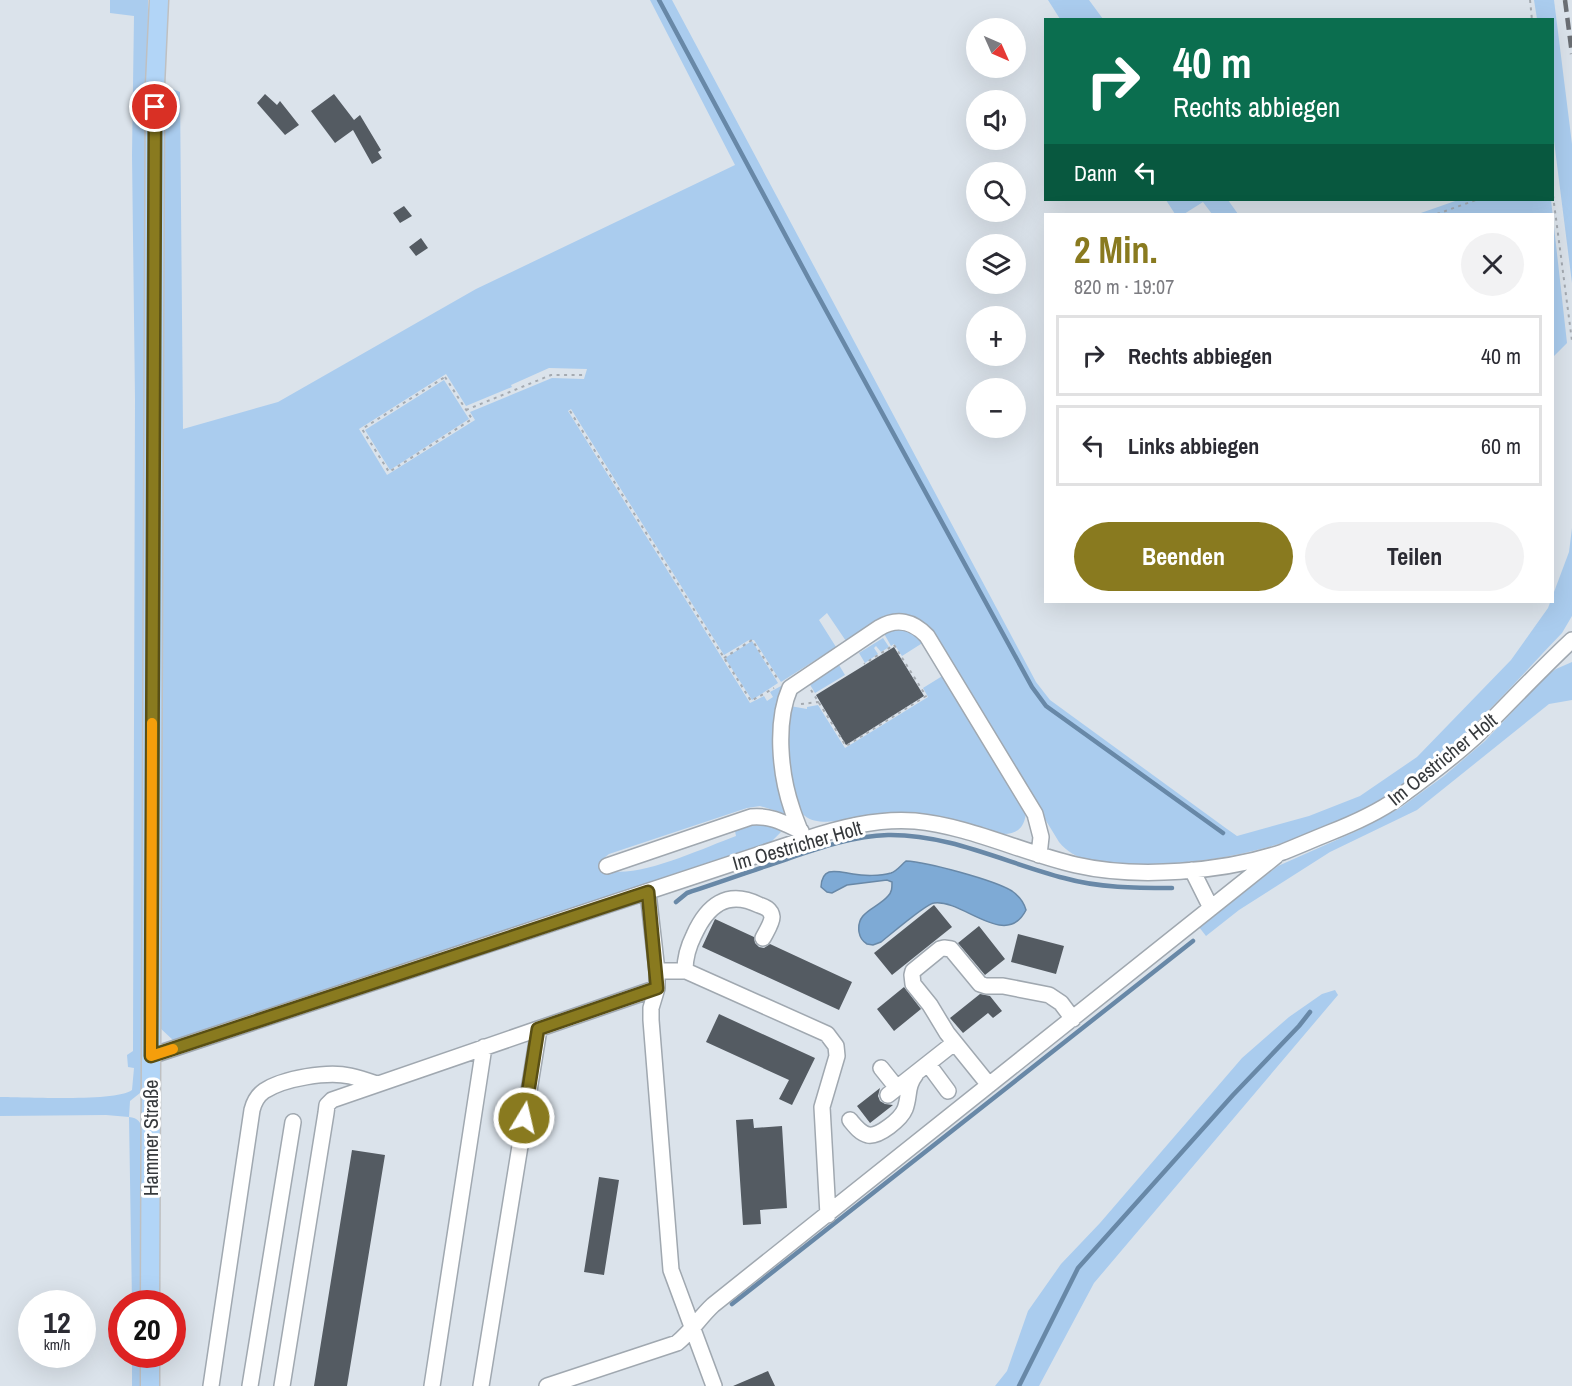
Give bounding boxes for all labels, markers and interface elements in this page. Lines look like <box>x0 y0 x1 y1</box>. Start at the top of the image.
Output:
north arrow <box>966 18 1026 78</box>
map controls <box>966 18 1026 438</box>
text: 40 m <box>1173 35 1252 91</box>
icon: right <box>1074 42 1152 120</box>
pin <box>129 81 180 132</box>
text: Rechts abbiegen <box>1173 89 1340 125</box>
icon: arrive <box>138 90 171 123</box>
button: sound <box>966 90 1026 150</box>
icon: left <box>1129 156 1162 189</box>
text: Dann <box>1074 158 1117 188</box>
button: search <box>966 162 1026 222</box>
text: 2 Min. <box>1074 226 1158 274</box>
button: close <box>1461 233 1524 296</box>
button: layers <box>966 234 1026 294</box>
text: 820 m · 19:07 <box>1074 273 1174 300</box>
button: + <box>966 306 1026 366</box>
icon: right <box>1077 339 1110 372</box>
text: Rechts abbiegen <box>1128 341 1272 371</box>
text: 40 m <box>1481 341 1521 371</box>
button: − <box>966 378 1026 438</box>
icon: left <box>1077 429 1110 462</box>
text: Links abbiegen <box>1128 431 1259 461</box>
text: 60 m <box>1481 431 1521 461</box>
button: Beenden <box>1074 522 1293 591</box>
button: Teilen <box>1305 522 1524 591</box>
street label: Im Oestricher Holt <box>1382 706 1503 811</box>
street label: Im Oestricher Holt <box>729 814 865 876</box>
street label: Hammer Straße <box>137 1080 164 1196</box>
position arrow <box>492 1086 556 1150</box>
speed limit sign: 20 <box>108 1290 186 1368</box>
text: 12 <box>43 1302 71 1342</box>
text: km/h <box>44 1334 70 1355</box>

